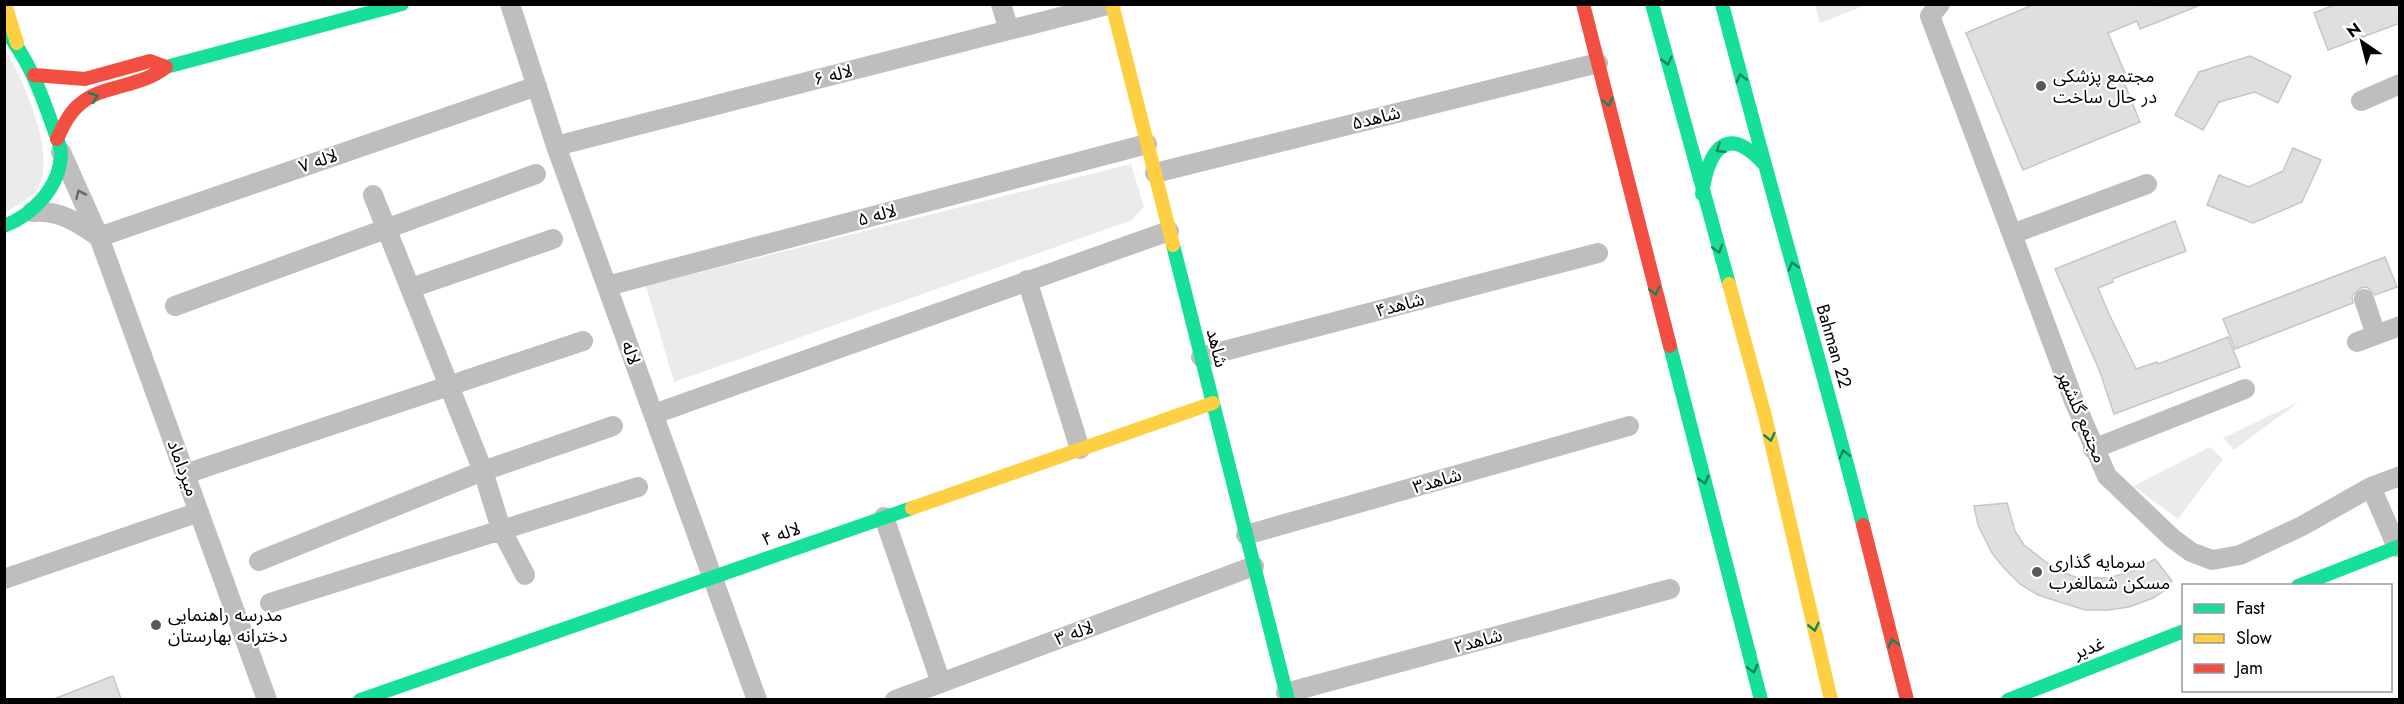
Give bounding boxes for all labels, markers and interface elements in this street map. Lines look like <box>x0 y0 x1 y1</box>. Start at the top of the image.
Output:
north arrow <box>2332 12 2392 72</box>
text: N <box>2342 17 2365 43</box>
one-way arrow <box>1660 55 1672 66</box>
street label: لاله ۶ <box>811 58 855 92</box>
place label: مجتمع پزشکی در حال ساخت <box>2053 63 2157 110</box>
one-way arrow <box>1735 73 1748 83</box>
marker: مجتمع پزشکی در حال ساخت <box>2034 79 2048 93</box>
one-way arrow <box>88 92 99 104</box>
one-way arrow <box>1600 97 1613 107</box>
street label: شاهد۵ <box>1349 99 1403 137</box>
street label: لاله ۷ <box>295 142 341 180</box>
one-way arrow <box>1715 142 1726 153</box>
one-way arrow <box>75 190 87 201</box>
street label: لاله ۵ <box>855 197 899 233</box>
one-way arrow <box>1711 243 1723 254</box>
one-way arrow <box>1788 261 1800 272</box>
street label: شاهد۴ <box>1373 286 1427 324</box>
one-way arrow <box>1648 286 1661 296</box>
street label: Bahman 22 <box>1810 301 1858 391</box>
street label: شاهد <box>1200 326 1234 370</box>
street label: لاله <box>615 337 647 369</box>
street label: مجتمع گلشهر <box>2050 366 2113 467</box>
one-way arrow <box>1762 432 1775 442</box>
street label: میرداماد <box>161 436 205 500</box>
one-way arrow <box>1839 449 1852 459</box>
street label: شاهد۳ <box>1410 462 1464 500</box>
one-way arrow <box>1696 475 1709 485</box>
street label: لاله ۴ <box>758 515 804 553</box>
place label: سرمایه گذاری مسکن شمالغرب <box>2049 549 2170 596</box>
marker: سرمایه گذاری مسکن شمالغرب <box>2030 565 2044 579</box>
legend <box>2182 584 2392 692</box>
text: Fast <box>2236 595 2265 621</box>
place label: مدرسه راهنمایی دخترانه بهارستان <box>168 602 288 649</box>
street label: لاله ۳ <box>1051 614 1097 652</box>
marker: مدرسه راهنمایی دخترانه بهارستان <box>149 618 163 632</box>
street label: شاهد۲ <box>1451 622 1505 660</box>
one-way arrow <box>1807 622 1820 632</box>
text: Slow <box>2236 625 2273 651</box>
street label: غدیر <box>2069 630 2108 666</box>
one-way arrow <box>1887 638 1900 648</box>
text: Jam <box>2234 655 2263 681</box>
one-way arrow <box>1745 663 1758 673</box>

